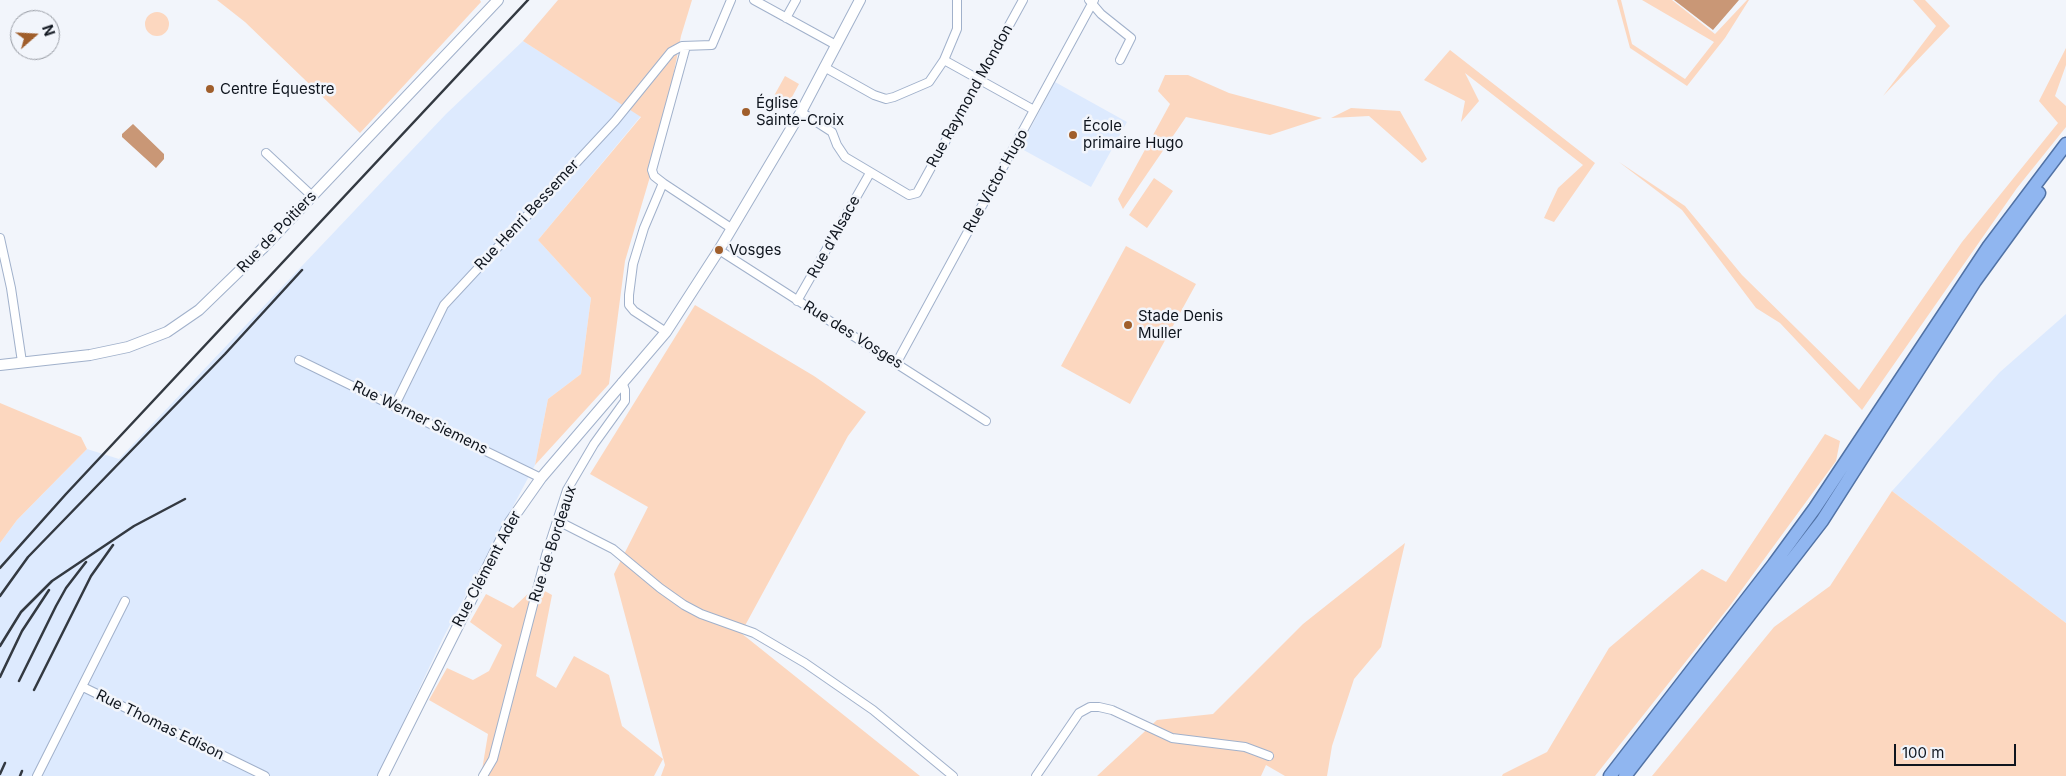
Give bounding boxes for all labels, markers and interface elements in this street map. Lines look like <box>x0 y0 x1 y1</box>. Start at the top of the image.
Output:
north arrow <box>10 10 60 60</box>
street label: Rue Raymond Mondon <box>923 21 1017 171</box>
text: N <box>39 22 58 38</box>
place label: Centre Équestre <box>220 80 335 98</box>
marker: Centre Équestre <box>204 83 216 95</box>
place label: Église Sainte-Croix <box>756 94 844 129</box>
marker: Église Sainte-Croix <box>740 106 752 118</box>
place label: École primaire Hugo <box>1083 117 1183 152</box>
street label: Rue Victor Hugo <box>960 126 1032 236</box>
marker: École primaire Hugo <box>1067 129 1079 141</box>
street label: Rue Henri Bessemer <box>471 156 583 274</box>
street label: Rue de Poitiers <box>233 187 321 277</box>
street label: Rue d'Alsace <box>804 193 864 281</box>
place label: Vosges <box>729 241 781 259</box>
marker: Vosges <box>713 244 725 256</box>
street label: Rue des Vosges <box>800 297 906 373</box>
place label: Stade Denis Muller <box>1138 307 1223 342</box>
marker: Stade Denis Muller <box>1122 319 1134 331</box>
street label: Rue Werner Siemens <box>349 377 491 459</box>
street label: Rue de Bordeaux <box>526 483 580 605</box>
street label: Rue Clément Ader <box>449 508 525 630</box>
street label: Rue Thomas Edison <box>93 686 227 764</box>
scale bar <box>1896 734 2018 766</box>
text: 100 m <box>1902 743 1944 762</box>

